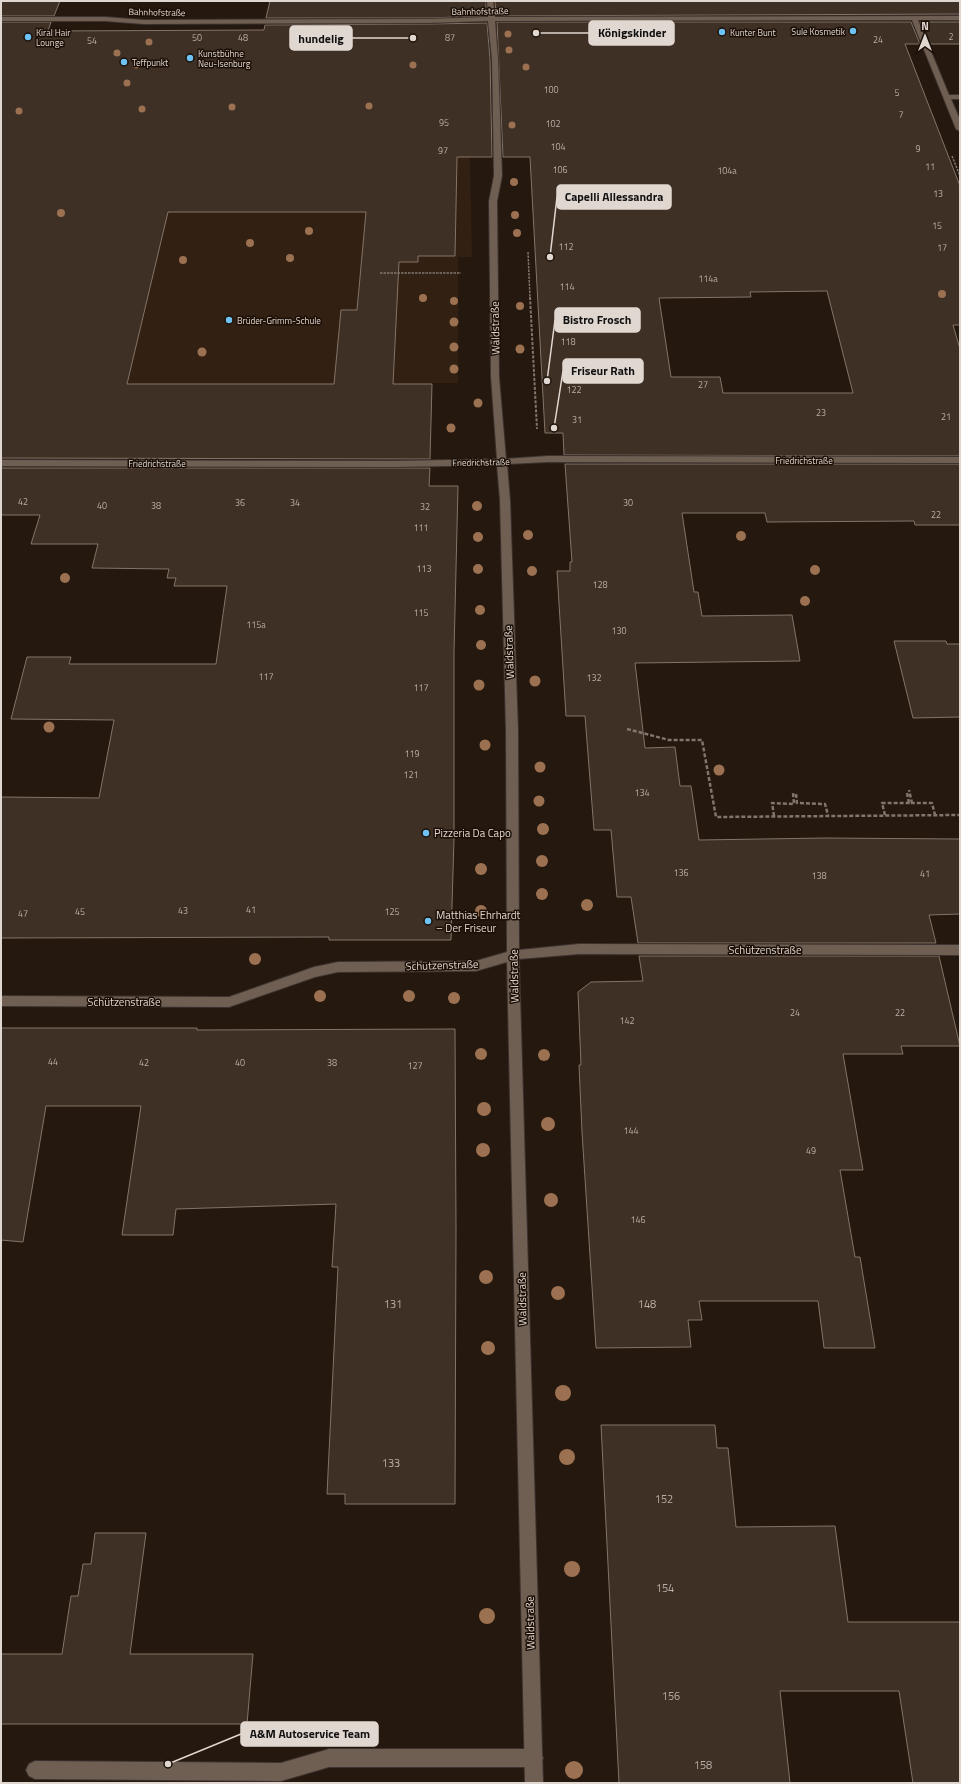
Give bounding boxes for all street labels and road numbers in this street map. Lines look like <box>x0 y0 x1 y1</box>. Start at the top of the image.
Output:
street label: Bahnhofstraße <box>451 4 509 18</box>
street label: Bahnhofstraße <box>128 5 186 19</box>
street label: Waldstraße <box>487 301 503 355</box>
street label: Friedrichstraße <box>775 454 833 467</box>
street label: Friedrichstraße <box>452 455 510 469</box>
street label: Friedrichstraße <box>128 457 186 470</box>
street label: Waldstraße <box>500 624 518 679</box>
street label: Schützenstraße <box>729 942 802 958</box>
street label: Waldstraße <box>506 949 522 1003</box>
street label: Schützenstraße <box>405 956 479 974</box>
street label: Schützenstraße <box>88 994 161 1010</box>
street label: Waldstraße <box>514 1272 530 1326</box>
street label: Waldstraße <box>522 1596 538 1650</box>

